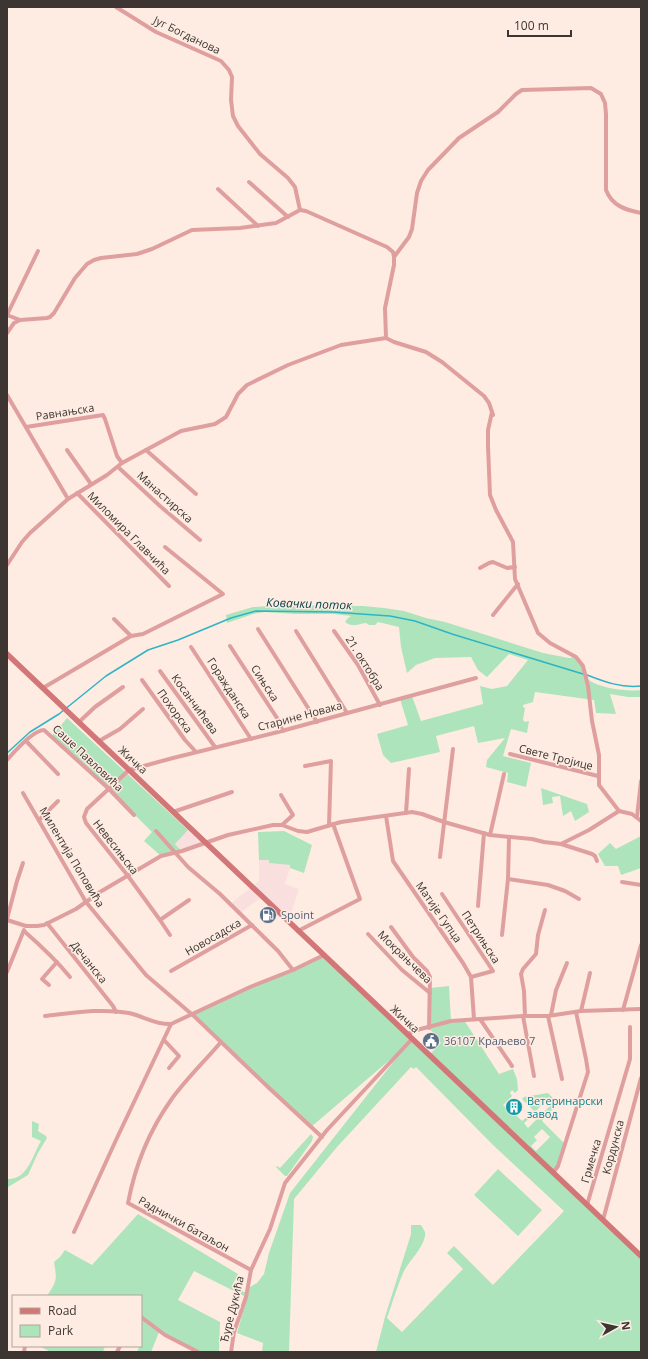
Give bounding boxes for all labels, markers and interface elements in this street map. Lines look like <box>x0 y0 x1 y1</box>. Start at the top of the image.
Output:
street label: Југ Богданова <box>150 11 223 57</box>
scale bar <box>508 12 571 38</box>
text: 100 m <box>514 17 549 34</box>
street label: Равнањска <box>35 399 95 424</box>
street label: Манастирска <box>134 468 196 526</box>
street label: Миломира Главчића <box>85 488 174 577</box>
water label: Ковачки поток <box>266 594 353 614</box>
street label: 21. октобра <box>343 633 388 693</box>
street label: Горажданска <box>204 654 255 721</box>
street label: Сињска <box>248 662 283 704</box>
street label: Косанчићева <box>169 671 222 737</box>
street label: Похорска <box>154 686 196 736</box>
street label: Старине Новака <box>256 697 344 734</box>
street label: Саше Павловића <box>50 721 127 794</box>
street label: Свете Тројице <box>517 740 595 773</box>
street label: Жичка <box>116 742 151 777</box>
street label: Милентија Поповића <box>37 804 108 910</box>
street label: Невесињска <box>90 816 143 877</box>
street label: Матије Гупца <box>413 878 466 945</box>
fuel station icon: Spoint <box>258 905 278 925</box>
place label: Spoint <box>281 907 314 922</box>
street label: Петрињска <box>459 908 504 966</box>
street label: Новосадска <box>182 914 244 959</box>
street label: Мокрањчева <box>375 927 436 986</box>
street label: Дечанска <box>68 937 111 986</box>
street label: Жичка <box>388 1001 423 1036</box>
public building icon: 36107 Краљево 7 <box>421 1031 441 1051</box>
place label: 36107 Краљево 7 <box>444 1033 535 1048</box>
place label: Ветеринарски завод <box>527 1093 603 1121</box>
building icon: Ветеринарски завод <box>504 1097 524 1117</box>
street label: Кордунска <box>598 1118 627 1176</box>
street label: Грмечка <box>577 1137 604 1185</box>
street label: Раднички батаљон <box>136 1192 232 1255</box>
street label: Ђуре Дукића <box>216 1274 247 1344</box>
legend <box>12 1295 142 1347</box>
text: Road <box>48 1302 77 1319</box>
north arrow <box>596 1307 636 1347</box>
text: N <box>618 1320 634 1331</box>
text: Park <box>48 1322 74 1339</box>

